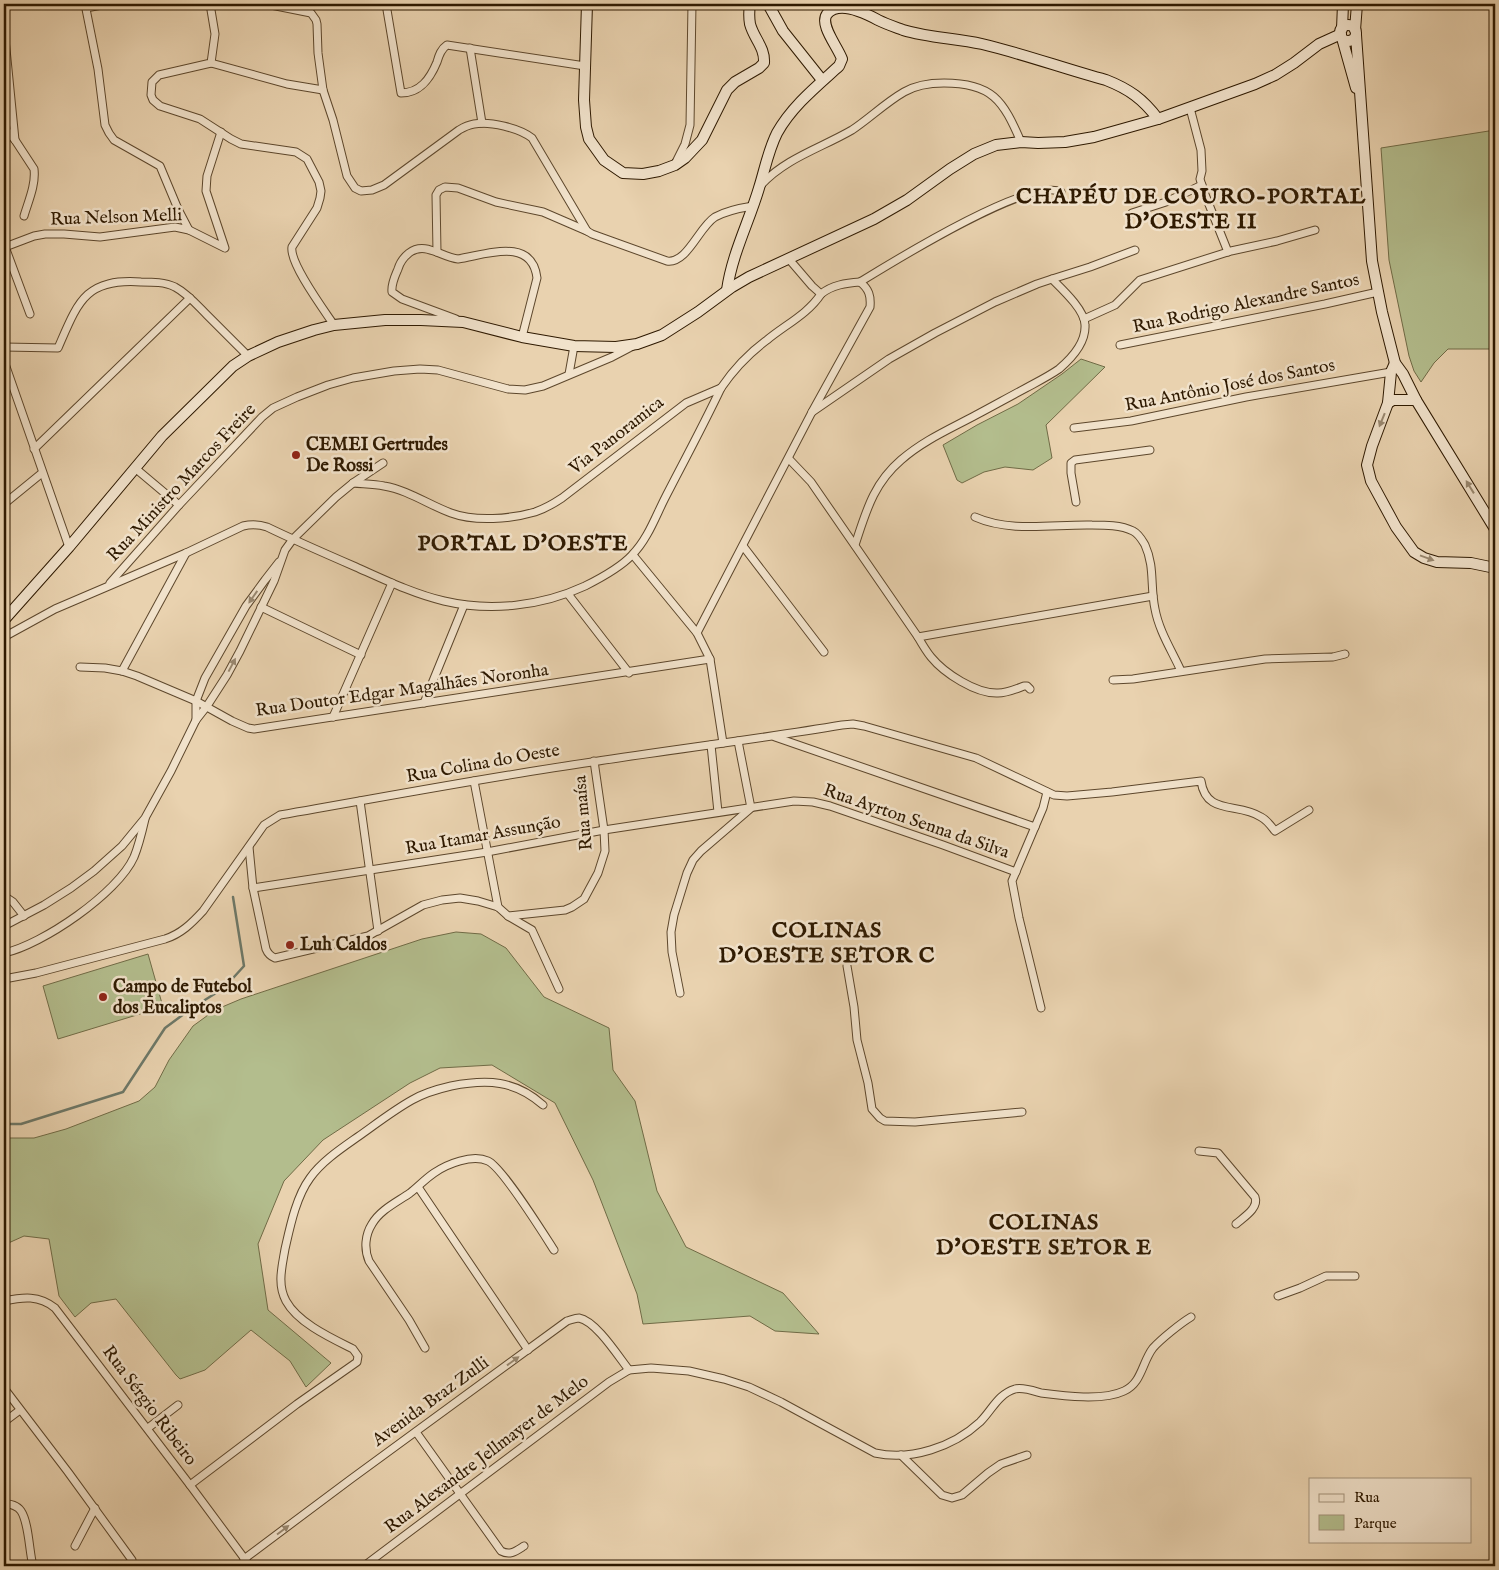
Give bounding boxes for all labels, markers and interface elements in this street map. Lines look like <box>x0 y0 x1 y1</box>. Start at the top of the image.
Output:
district label: CHAPÉU DE COURO-PORTAL D'OESTE II <box>1016 183 1366 236</box>
street label: Rua Nelson Melli <box>50 204 183 232</box>
street label: Rua Rodrigo Alexandre Santos <box>1131 269 1361 339</box>
street label: Rua Antônio José dos Santos <box>1123 354 1337 418</box>
street label: Via Panoramica <box>564 392 669 481</box>
street label: Rua Ministro Marcos Freire <box>103 399 261 567</box>
one-way arrow <box>1378 412 1385 427</box>
place label: CEMEI Gertrudes De Rossi <box>306 434 449 478</box>
marker: CEMEI Gertrudes De Rossi <box>290 449 302 461</box>
one-way arrow <box>1465 480 1474 494</box>
district label: PORTAL D'OESTE <box>417 530 629 558</box>
one-way arrow <box>1420 555 1435 562</box>
one-way arrow <box>248 590 258 603</box>
one-way arrow <box>228 658 237 672</box>
street label: Rua Doutor Edgar Magalhães Noronha <box>254 659 550 723</box>
street label: Rua Colina do Oeste <box>404 739 562 789</box>
street label: Rua maísa <box>569 774 599 851</box>
street label: Rua Ayrton Senna da Silva <box>820 779 1012 865</box>
street label: Rua Itamar Assunção <box>404 811 563 861</box>
district label: COLINAS D'OESTE SETOR C <box>719 917 935 970</box>
place label: Luh Caldos <box>300 934 387 957</box>
marker: Luh Caldos <box>284 939 296 951</box>
place label: Campo de Futebol dos Eucaliptos <box>113 976 253 1020</box>
marker: Campo de Futebol dos Eucaliptos <box>97 991 109 1003</box>
district label: COLINAS D'OESTE SETOR E <box>936 1209 1152 1262</box>
street label: Rua Sérgio Ribeiro <box>96 1341 202 1471</box>
street label: Avenida Braz Zulli <box>367 1352 494 1453</box>
one-way arrow <box>506 1356 520 1366</box>
street label: Rua Alexandre Jellmayer de Melo <box>380 1370 594 1539</box>
legend <box>1309 1478 1472 1542</box>
text: Rua <box>1354 1488 1380 1507</box>
text: Parque <box>1354 1514 1397 1533</box>
one-way arrow <box>276 1524 289 1535</box>

